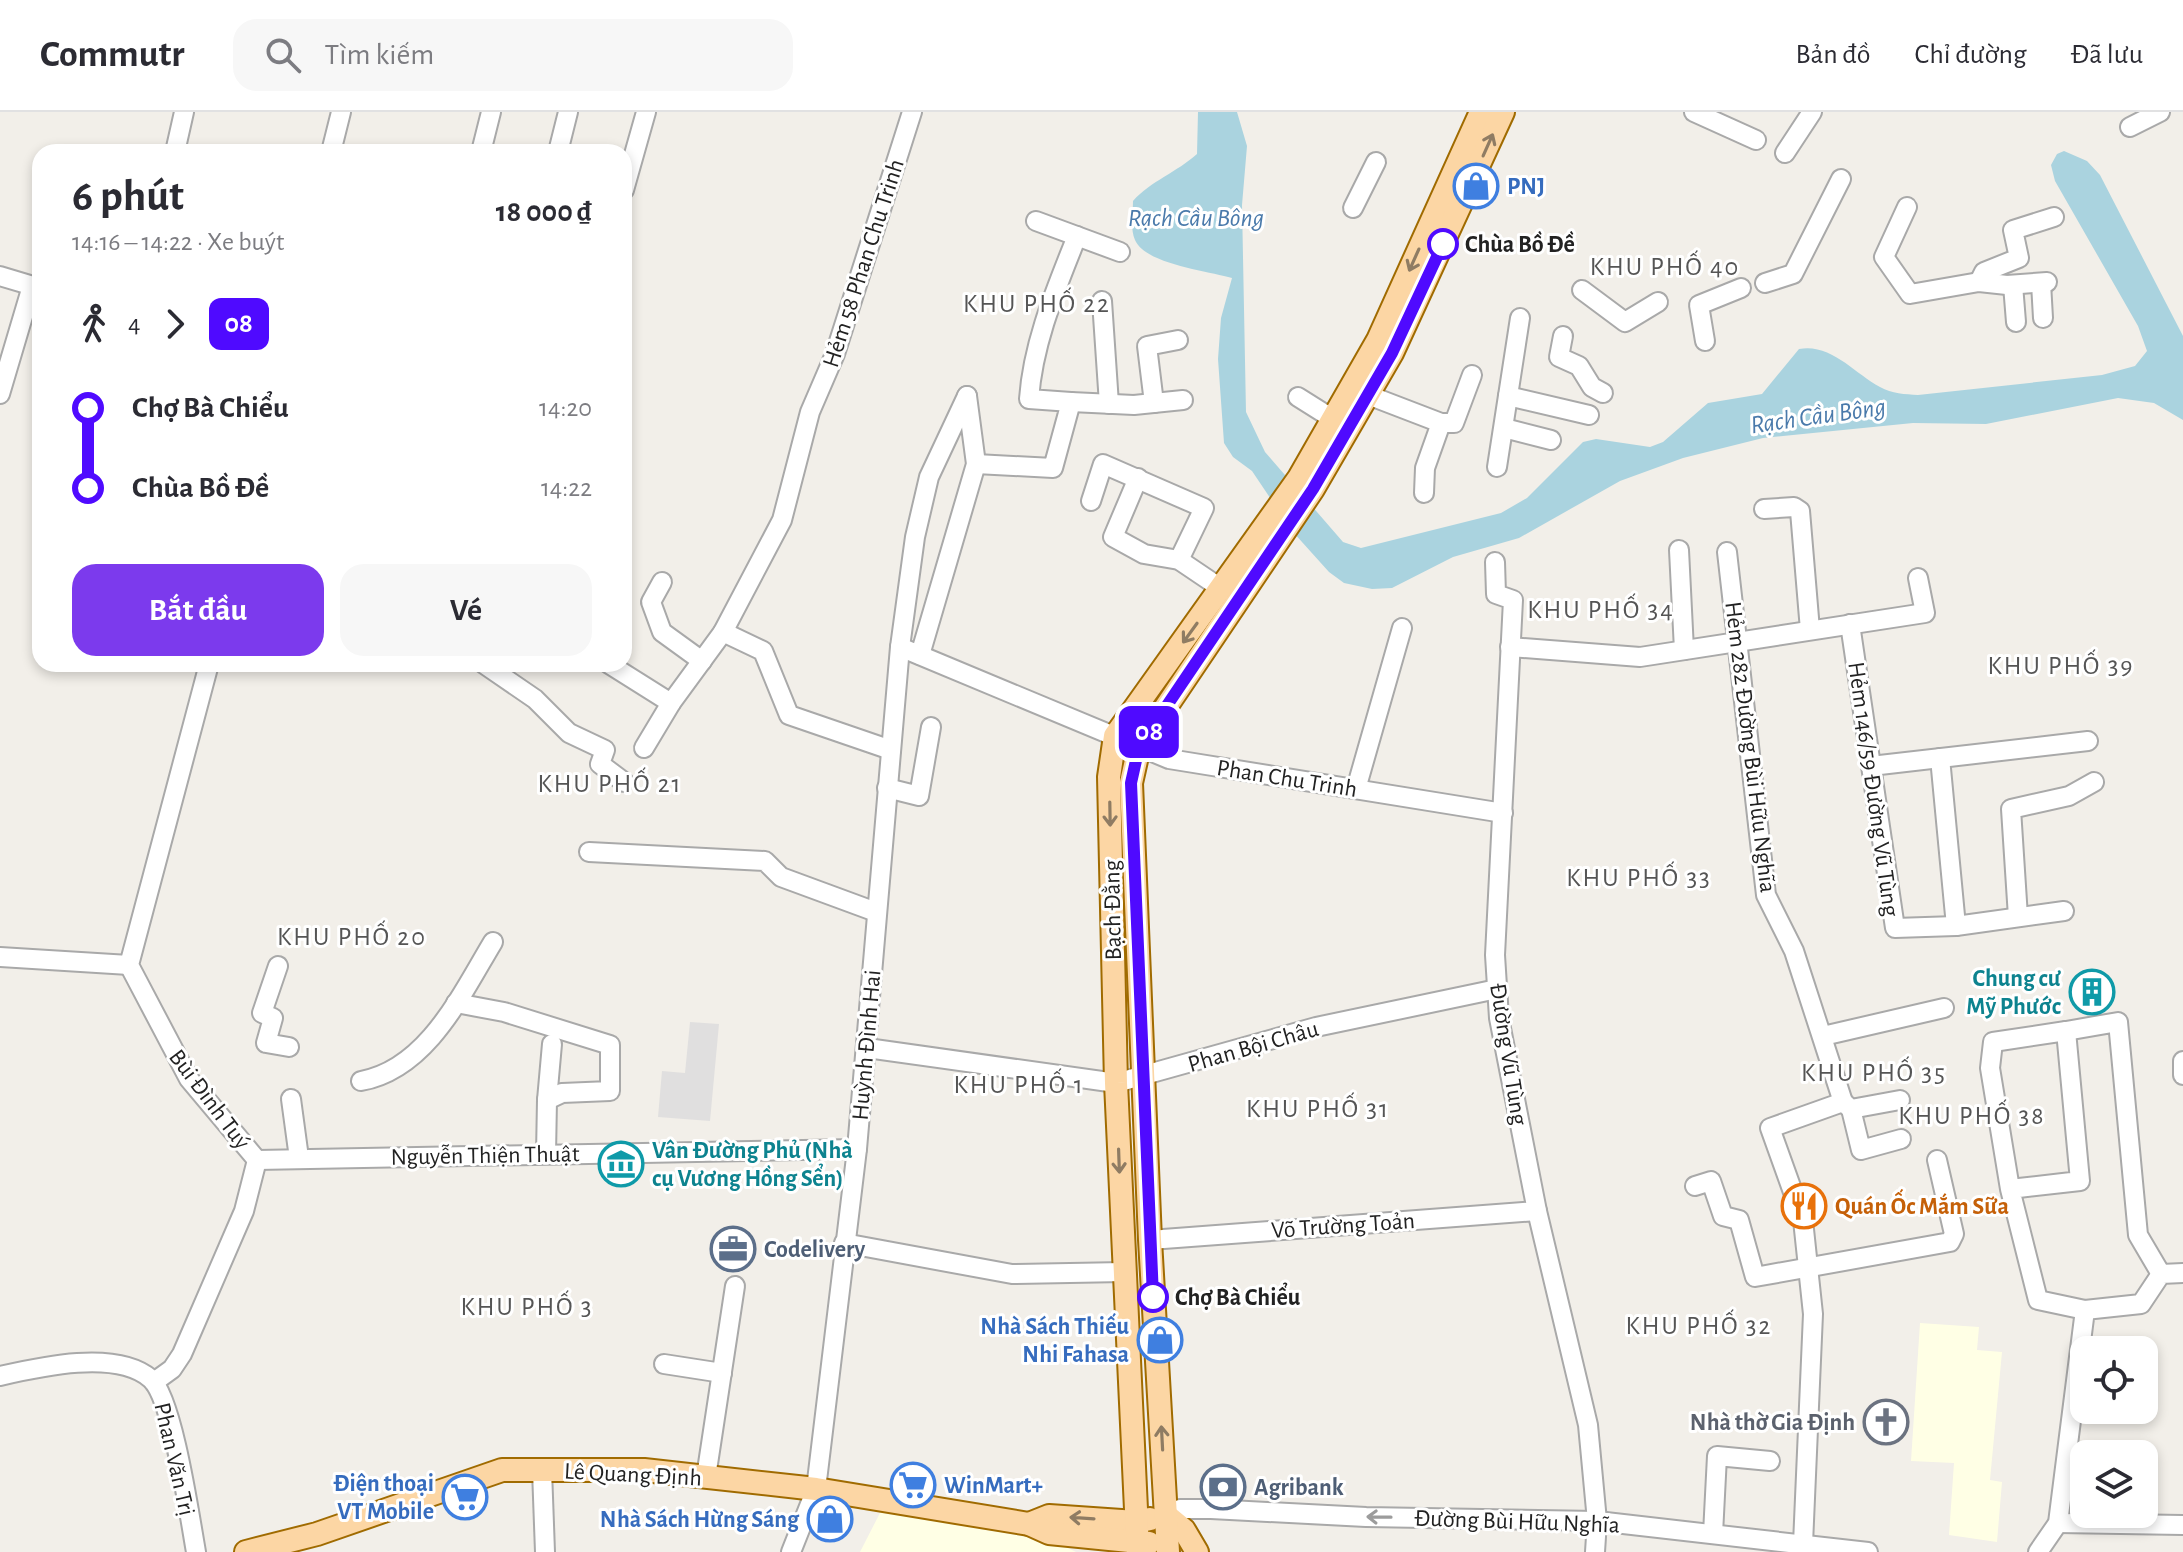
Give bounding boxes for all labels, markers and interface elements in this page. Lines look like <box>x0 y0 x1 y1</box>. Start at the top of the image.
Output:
search box <box>233 19 793 91</box>
icon: search <box>261 33 305 77</box>
text: Commutr <box>40 36 185 74</box>
text: Tìm kiếm <box>325 40 434 70</box>
text: Bản đồ <box>1796 41 1871 69</box>
text: Chỉ đường <box>1915 41 2027 69</box>
text: Đã lưu <box>2071 41 2143 69</box>
one-way arrow <box>1481 134 1496 158</box>
street label: Hẻm 58 Phan Chu Trinh <box>819 156 909 370</box>
shop icon: PNJ <box>1452 162 1500 210</box>
text: 6 phút <box>72 175 184 219</box>
place label: PNJ <box>1507 175 1545 199</box>
text: 18 000 ₫ <box>496 197 592 227</box>
water label: Rạch Cầu Bông <box>1128 205 1264 231</box>
text: 14:16 – 14:22 · Xe buýt <box>72 229 284 255</box>
marker: Chùa Bồ Đề <box>1428 229 1458 259</box>
place label: Chùa Bồ Đề <box>1465 231 1575 257</box>
one-way arrow <box>1406 247 1421 271</box>
district label: KHU PHỐ 40 <box>1590 250 1740 280</box>
district label: KHU PHỐ 22 <box>963 287 1111 317</box>
icon: walk <box>72 302 116 346</box>
icon: forward <box>153 302 197 346</box>
text: 08 <box>225 310 253 338</box>
text: 4 <box>128 311 141 337</box>
text: Chợ Bà Chiểu <box>132 393 289 423</box>
water label: Rạch Cầu Bông <box>1749 394 1887 438</box>
text: 14:20 <box>539 395 592 421</box>
text: Chùa Bồ Đề <box>132 473 269 503</box>
text: 14:22 <box>541 475 592 501</box>
button: Bắt đầu <box>72 564 324 656</box>
button: Vé <box>340 564 592 656</box>
district label: KHU PHỐ 34 <box>1527 593 1675 623</box>
street label: Hẻm 282 Đường Bùi Hữu Nghĩa <box>1720 600 1780 894</box>
one-way arrow <box>1181 621 1198 643</box>
district label: KHU PHỐ 39 <box>1987 649 2135 679</box>
street label: Hẻm 146/59 Đường Vũ Tùng <box>1843 660 1903 918</box>
line badge: 08 <box>1113 706 1185 758</box>
text: 08 <box>1135 718 1163 746</box>
street label: Phan Chu Trinh <box>1215 756 1359 802</box>
district label: KHU PHỐ 21 <box>537 767 683 797</box>
one-way arrow <box>1103 800 1118 827</box>
street label: Bạch Đằng <box>1100 859 1126 960</box>
district label: KHU PHỐ 33 <box>1566 861 1712 891</box>
district label: KHU PHỐ 20 <box>277 920 427 950</box>
place label: Chung cư Mỹ Phước <box>1966 967 2062 1019</box>
building icon: Chung cư Mỹ Phước <box>2068 968 2116 1016</box>
street label: Huỳnh Đình Hai <box>848 969 886 1121</box>
street label: Đường Vũ Tùng <box>1485 982 1531 1127</box>
street label: Phan Bội Châu <box>1185 1017 1321 1077</box>
street label: Bùi Đình Tuý <box>164 1045 254 1154</box>
district label: KHU PHỐ 35 <box>1801 1056 1947 1086</box>
district label: KHU PHỐ 1 <box>953 1068 1085 1098</box>
district label: KHU PHỐ 31 <box>1246 1092 1390 1122</box>
district label: KHU PHỐ 38 <box>1898 1099 2046 1129</box>
place label: Vân Đường Phủ (Nhà cụ Vương Hồng Sển) <box>652 1139 853 1191</box>
museum icon: Vân Đường Phủ (Nhà cụ Vương Hồng Sển) <box>597 1140 645 1188</box>
street label: Nguyễn Thiện Thuật <box>390 1141 580 1170</box>
one-way arrow <box>1112 1147 1127 1174</box>
restaurant icon: Quán Ốc Mắm Sữa <box>1780 1182 1828 1230</box>
place label: Quán Ốc Mắm Sữa <box>1835 1189 2009 1219</box>
street label: Võ Trường Toản <box>1270 1209 1416 1243</box>
office icon: Codelivery <box>709 1225 757 1273</box>
place label: Codelivery <box>764 1238 866 1262</box>
marker: Chợ Bà Chiểu <box>1138 1282 1168 1312</box>
place label: Chợ Bà Chiểu <box>1175 1282 1301 1310</box>
district label: KHU PHỐ 3 <box>461 1290 593 1320</box>
district label: KHU PHỐ 32 <box>1626 1309 1772 1339</box>
place label: Nhà Sách Thiếu Nhi Fahasa <box>980 1313 1129 1367</box>
shop icon: Nhà Sách Thiếu Nhi Fahasa <box>1136 1316 1184 1364</box>
map controls <box>2070 1336 2158 1528</box>
button: locate <box>2070 1336 2158 1424</box>
church icon: Nhà thờ Gia Định <box>1862 1398 1910 1446</box>
street label: Phan Văn Trị <box>149 1400 199 1518</box>
place label: Nhà thờ Gia Định <box>1690 1411 1855 1435</box>
one-way arrow <box>1154 1425 1169 1452</box>
button: layers <box>2070 1440 2158 1528</box>
street label: Lê Quang Định <box>563 1459 702 1491</box>
supermarket icon: WinMart+ <box>889 1461 937 1509</box>
bank icon: Agribank <box>1199 1463 1247 1511</box>
place label: Điện thoại VT Mobile <box>333 1472 434 1524</box>
supermarket icon: Điện thoại VT Mobile <box>441 1473 489 1521</box>
place label: WinMart+ <box>944 1474 1043 1498</box>
place label: Agribank <box>1254 1476 1344 1500</box>
shop icon: Nhà Sách Hừng Sáng <box>806 1495 854 1543</box>
street label: Đường Bùi Hữu Nghĩa <box>1414 1506 1620 1538</box>
place label: Nhà Sách Hừng Sáng <box>600 1508 800 1532</box>
one-way arrow <box>1366 1509 1393 1525</box>
one-way arrow <box>1069 1510 1096 1525</box>

